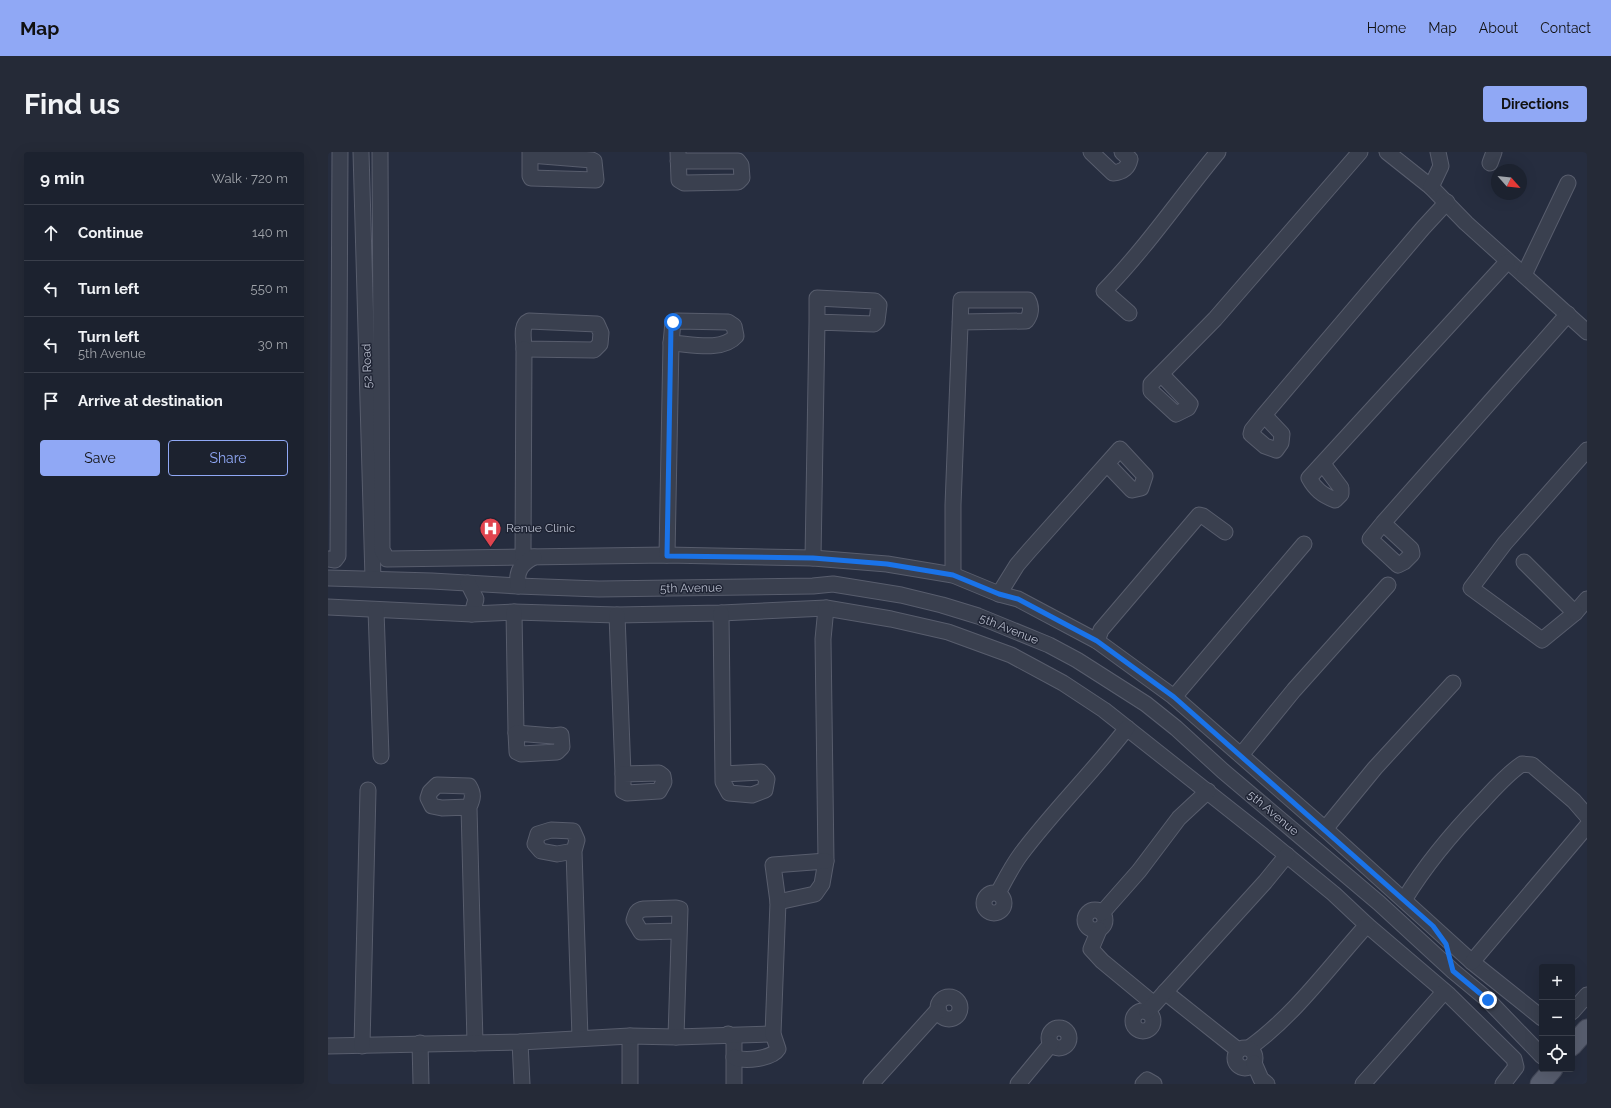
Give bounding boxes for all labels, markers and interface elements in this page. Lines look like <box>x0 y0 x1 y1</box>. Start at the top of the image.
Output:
text: Map <box>20 17 59 39</box>
text: Home <box>1367 20 1406 36</box>
text: Map <box>1428 20 1457 36</box>
text: About <box>1479 20 1518 36</box>
text: Contact <box>1540 20 1591 36</box>
button: Directions <box>1483 86 1587 122</box>
text: Find us <box>24 88 120 121</box>
north arrow <box>1491 164 1527 200</box>
text: 9 min <box>40 168 85 188</box>
text: Walk · 720 m <box>212 171 288 186</box>
icon: ahead <box>40 222 62 244</box>
text: Continue <box>78 224 143 242</box>
text: 140 m <box>252 225 288 240</box>
icon: left <box>40 278 62 300</box>
text: Turn left <box>78 280 139 298</box>
text: 550 m <box>251 281 288 296</box>
route start <box>664 313 682 331</box>
text: Turn left <box>78 328 139 346</box>
icon: left <box>40 334 62 356</box>
text: 30 m <box>258 337 288 352</box>
street label: 52 Road <box>359 343 375 389</box>
text: 5th Avenue <box>78 346 146 361</box>
icon: arrive <box>40 390 62 412</box>
text: Arrive at destination <box>78 392 223 410</box>
button: Save <box>40 440 160 476</box>
button: Share <box>168 440 288 476</box>
hospital icon: Renue Clinic <box>477 515 503 548</box>
place label: Renue Clinic <box>506 521 576 535</box>
street label: 5th Avenue <box>660 580 722 596</box>
street label: 5th Avenue <box>977 611 1041 647</box>
street label: 5th Avenue <box>1245 788 1301 838</box>
map controls <box>1539 964 1575 1072</box>
button: + <box>1539 964 1575 1000</box>
route end <box>1479 991 1497 1009</box>
button: − <box>1539 1000 1575 1036</box>
button: locate <box>1539 1036 1575 1072</box>

